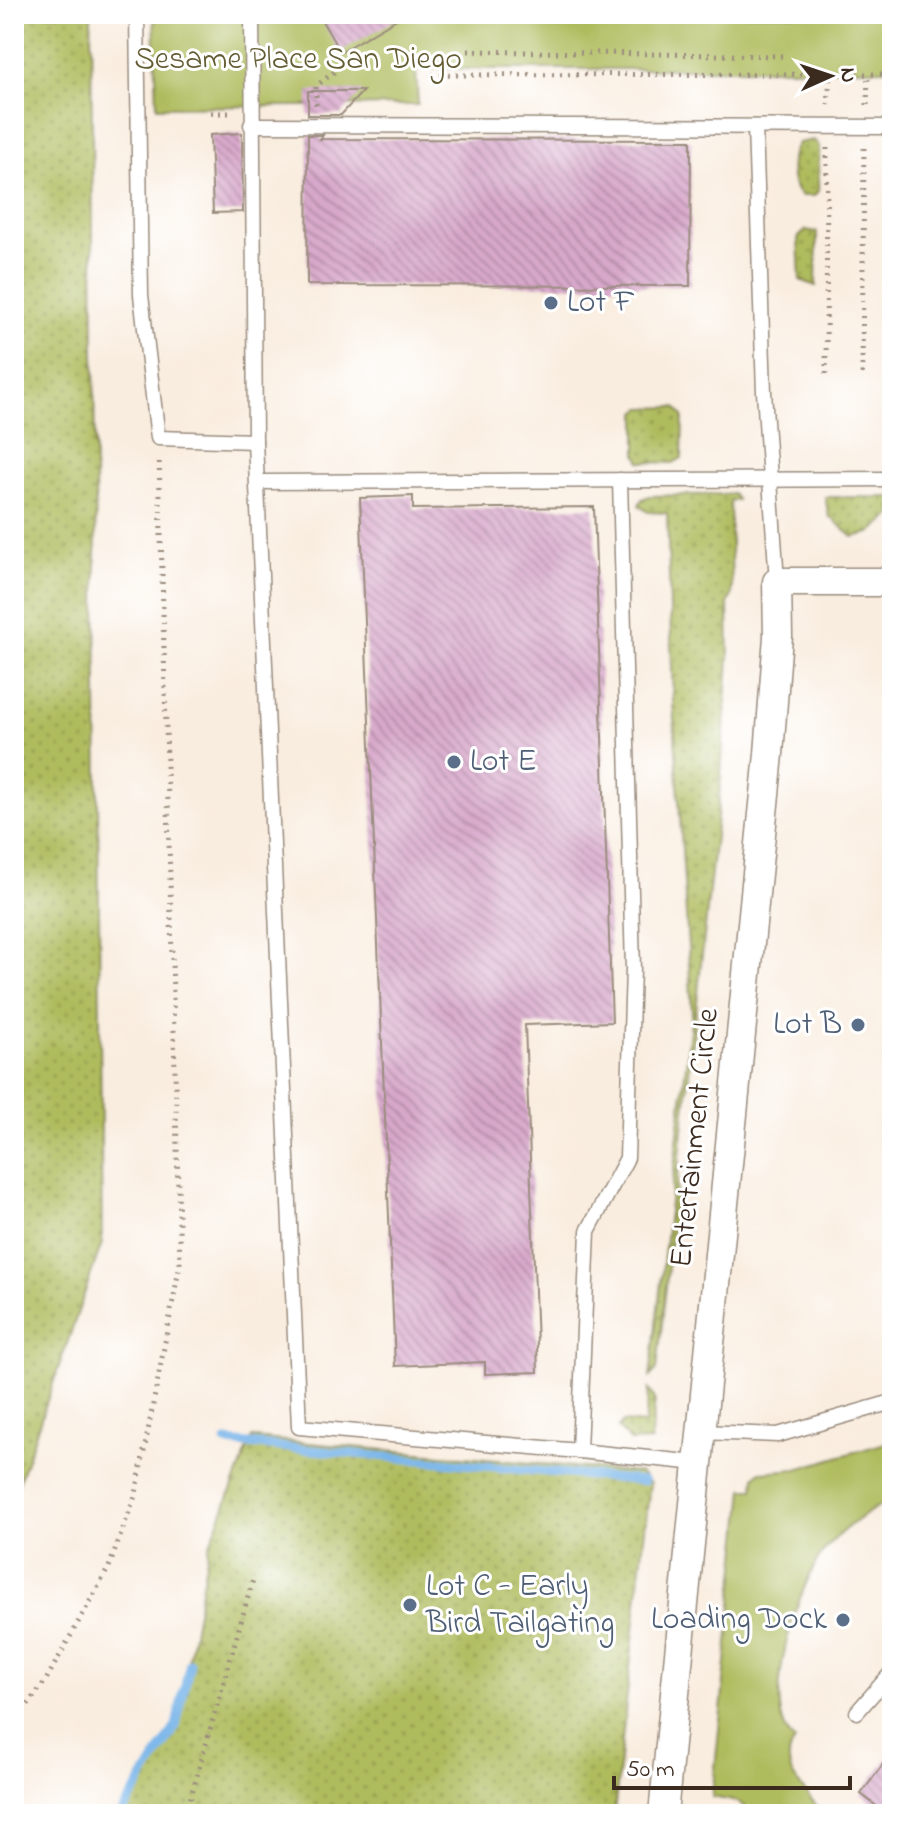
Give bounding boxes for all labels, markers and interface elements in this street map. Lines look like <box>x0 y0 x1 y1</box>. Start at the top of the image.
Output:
north arrow <box>790 36 870 116</box>
park label: Sesame Place San Diego <box>134 37 462 84</box>
text: N <box>831 67 863 83</box>
place label: Lot F <box>567 280 635 327</box>
marker: Lot F <box>542 294 560 312</box>
place label: Lot E <box>470 739 537 786</box>
marker: Lot E <box>445 753 463 771</box>
place label: Lot B <box>773 1002 842 1049</box>
street label: Entertainment Circle <box>659 1005 733 1270</box>
marker: Lot B <box>849 1016 867 1034</box>
place label: Lot C - Early Bird Tailgating <box>425 1564 614 1648</box>
marker: Lot C - Early Bird Tailgating <box>401 1596 419 1614</box>
place label: Loading Dock <box>651 1597 828 1644</box>
marker: Loading Dock <box>834 1611 852 1629</box>
scale bar <box>614 1740 850 1790</box>
text: 50 m <box>626 1753 675 1788</box>

